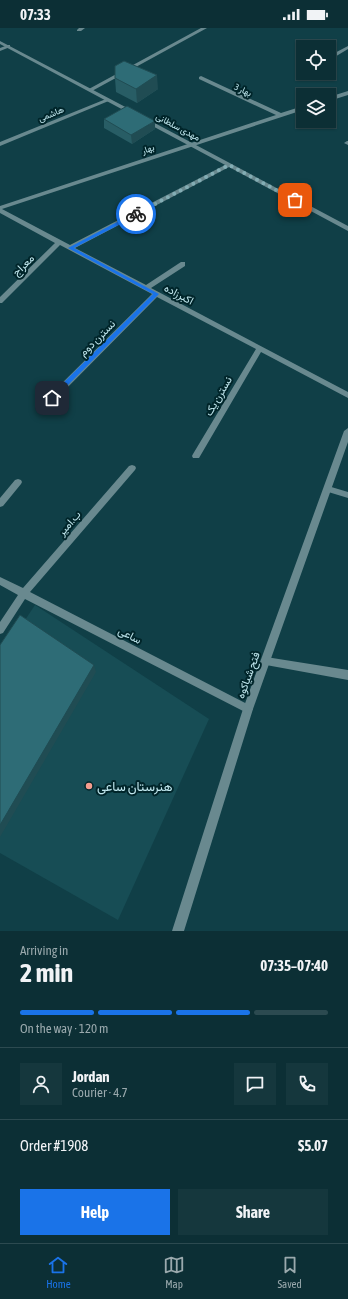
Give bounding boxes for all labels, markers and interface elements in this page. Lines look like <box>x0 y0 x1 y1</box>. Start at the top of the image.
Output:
text: 07:33 <box>20 6 51 23</box>
map controls <box>296 40 336 128</box>
button: locate <box>296 40 336 80</box>
street label: بهار 3 <box>232 82 254 99</box>
button: layers <box>296 88 336 128</box>
street label: هاشمی <box>37 104 65 124</box>
street label: مهدی سلطانی <box>154 111 202 144</box>
street label: بهار <box>139 142 156 157</box>
pin <box>278 183 312 217</box>
icon: bag <box>284 189 306 211</box>
courier <box>116 194 156 234</box>
icon: bike <box>125 203 147 225</box>
street label: معراج <box>10 252 38 280</box>
street label: اکبرزاده <box>162 281 196 308</box>
street label: نسترن دوم <box>77 318 119 360</box>
street label: نسترن یک <box>202 374 235 418</box>
pin <box>35 381 69 415</box>
icon: home <box>41 387 63 409</box>
street label: ب.امیر <box>54 508 84 539</box>
street label: ساعی <box>116 624 144 647</box>
street label: فتح شیاکوه <box>234 650 264 701</box>
place label: هنرستان ساعی <box>97 779 173 795</box>
marker: هنرستان ساعی <box>84 781 94 791</box>
text: Arriving in <box>20 943 68 958</box>
text: 07:35–07:40 <box>260 957 328 974</box>
text: 2 min <box>20 958 73 988</box>
text: On the way · 120 m <box>20 1021 108 1036</box>
button: person <box>20 1063 62 1105</box>
button: chat <box>234 1063 276 1105</box>
button: phone <box>286 1063 328 1105</box>
text: Jordan <box>72 1068 110 1085</box>
text: Courier · 4.7 <box>72 1085 128 1100</box>
text: Order #1908 <box>20 1137 88 1154</box>
text: $5.07 <box>298 1137 328 1154</box>
button: Help <box>20 1189 170 1235</box>
button: Share <box>178 1189 328 1235</box>
tab: Home <box>46 1254 71 1290</box>
tab: Map <box>163 1254 185 1290</box>
tab: Saved <box>277 1254 302 1290</box>

